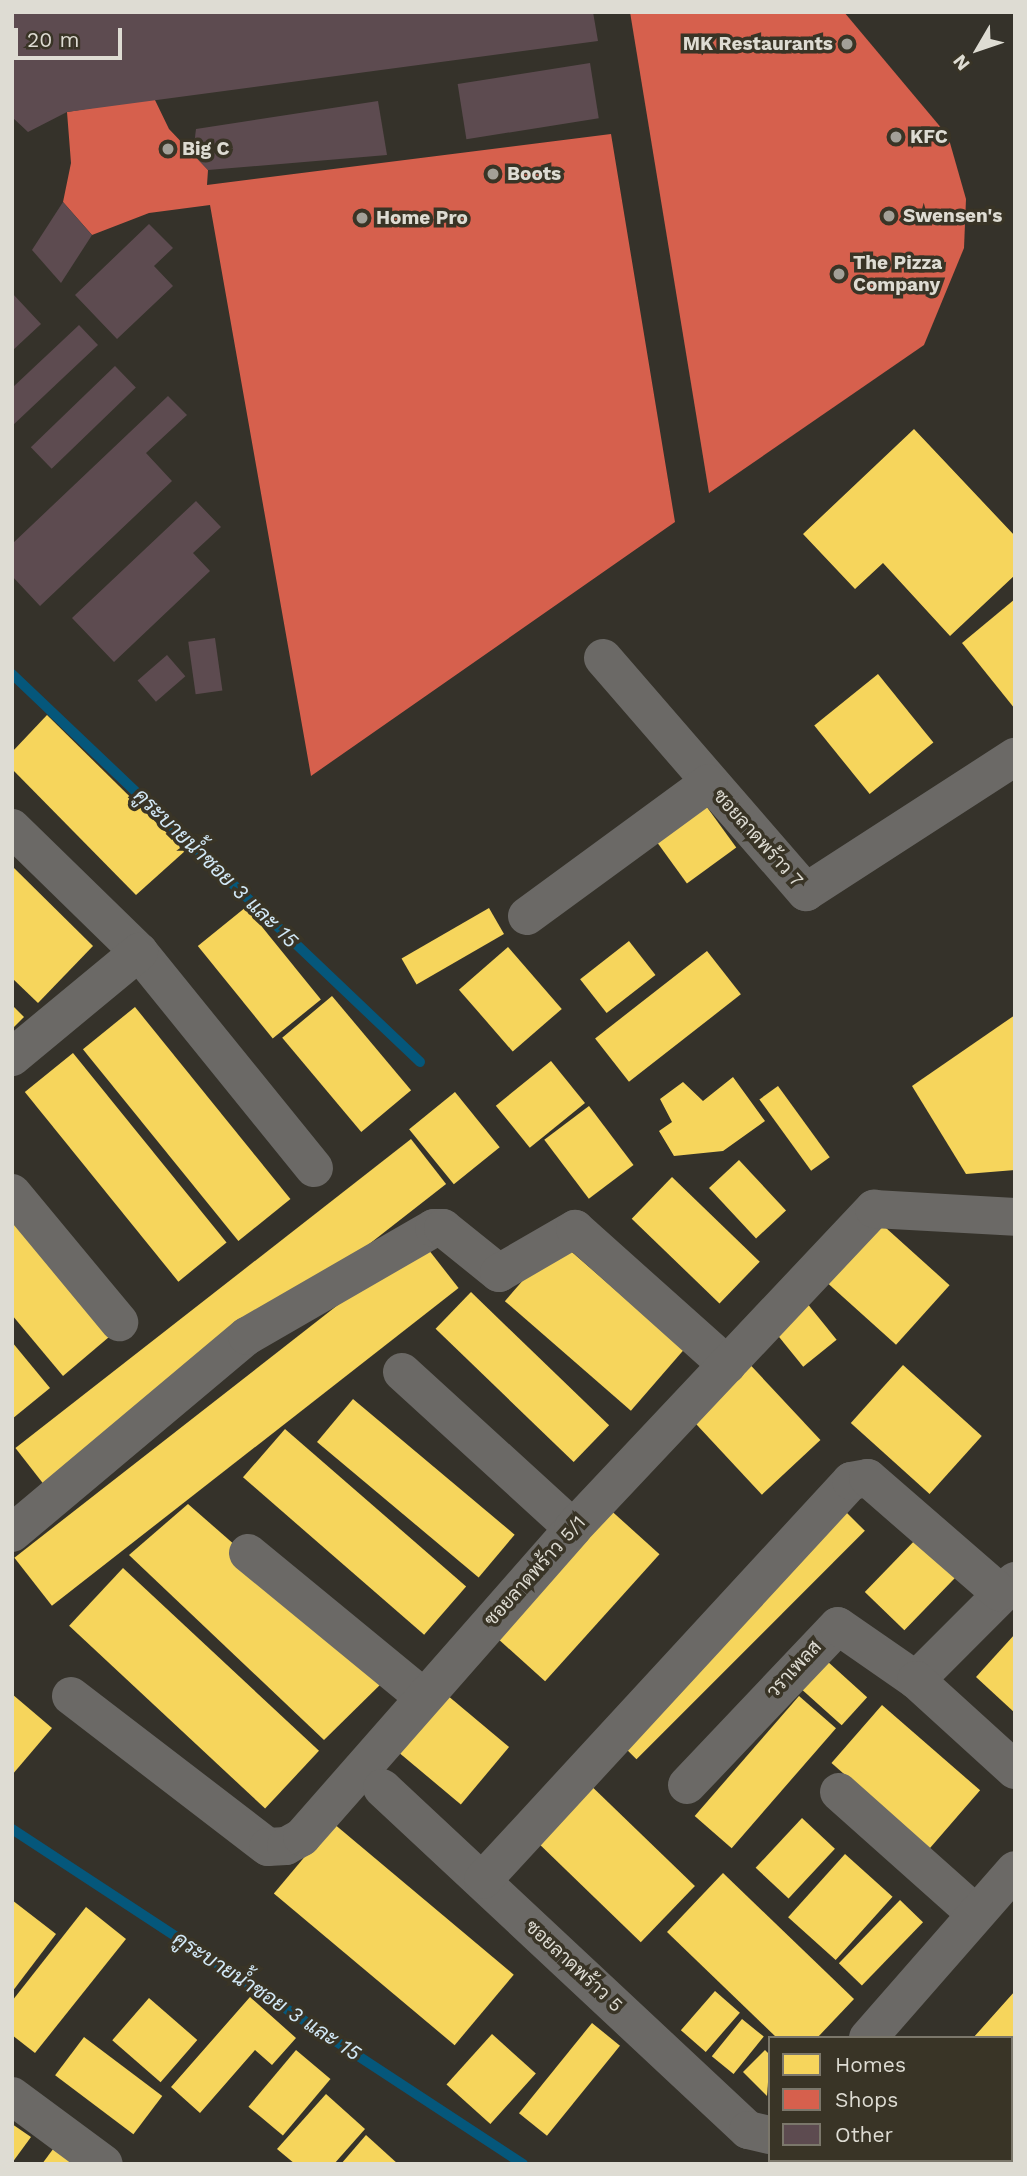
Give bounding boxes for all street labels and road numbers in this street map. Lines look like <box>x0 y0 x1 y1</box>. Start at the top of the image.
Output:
street label: ซอยลาดพร้าว 7 <box>708 784 808 892</box>
street label: ซอยลาดพร้าว 5/1 <box>480 1511 590 1631</box>
street label: วราเพลส <box>762 1636 826 1702</box>
street label: ซอยลาดพร้าว 5 <box>521 1915 627 2017</box>

